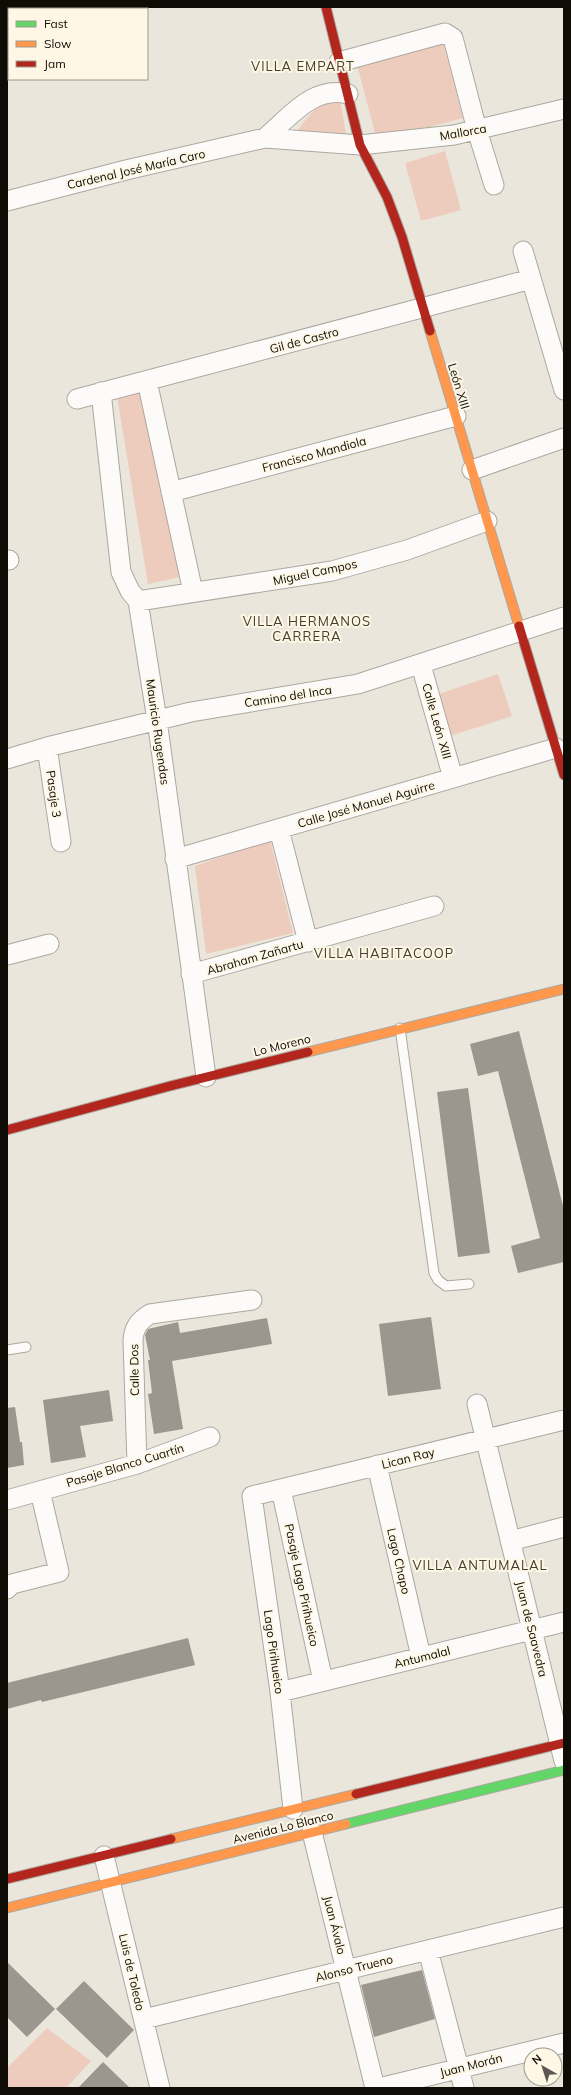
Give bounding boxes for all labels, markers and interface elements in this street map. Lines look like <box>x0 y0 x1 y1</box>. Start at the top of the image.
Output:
legend <box>8 8 148 80</box>
text: Fast <box>44 16 68 31</box>
text: Slow <box>44 36 72 51</box>
text: Jam <box>44 56 66 71</box>
district label: VILLA EMPART <box>251 58 355 74</box>
street label: Mallorca <box>438 120 488 144</box>
street label: Cardenal José María Caro <box>66 146 207 192</box>
street label: Gil de Castro <box>268 324 340 356</box>
street label: León XIII <box>445 361 473 411</box>
street label: Francisco Mandiola <box>260 433 368 475</box>
street label: Miguel Campos <box>272 556 358 588</box>
district label: VILLA HERMANOS CARRERA <box>243 613 371 644</box>
street label: Mauricio Rugendas <box>143 678 173 786</box>
street label: Camino del Inca <box>243 682 333 710</box>
street label: Calle León XIII <box>419 682 455 760</box>
street label: Pasaje 3 <box>43 769 65 819</box>
street label: Calle José Manuel Aguirre <box>296 777 436 831</box>
street label: Abraham Zañartu <box>205 936 305 978</box>
district label: VILLA HABITACOOP <box>314 945 454 961</box>
street label: Lo Moreno <box>252 1031 312 1059</box>
street label: Calle Dos <box>126 1344 142 1396</box>
street label: Pasaje Blanco Cuartín <box>64 1440 186 1490</box>
street label: Lican Ray <box>380 1444 437 1472</box>
street label: Pasaje Lago Pirihueico <box>282 1522 322 1648</box>
street label: Lago Chapo <box>384 1526 414 1596</box>
district label: VILLA ANTUMALAL <box>412 1557 548 1573</box>
street label: Juan de Saavedra <box>513 1579 551 1679</box>
street label: Lago Pirihueico <box>261 1609 287 1695</box>
street label: Antumalal <box>392 1643 452 1671</box>
street label: Avenida Lo Blanco <box>231 1807 335 1847</box>
street label: Juan Ávalo <box>320 1894 350 1956</box>
street label: Luis de Toledo <box>116 1932 148 2012</box>
street label: Alonso Trueno <box>314 1951 395 1985</box>
north arrow <box>523 2047 563 2087</box>
street label: Juan Morán <box>438 2050 504 2080</box>
text: N <box>529 2051 544 2067</box>

